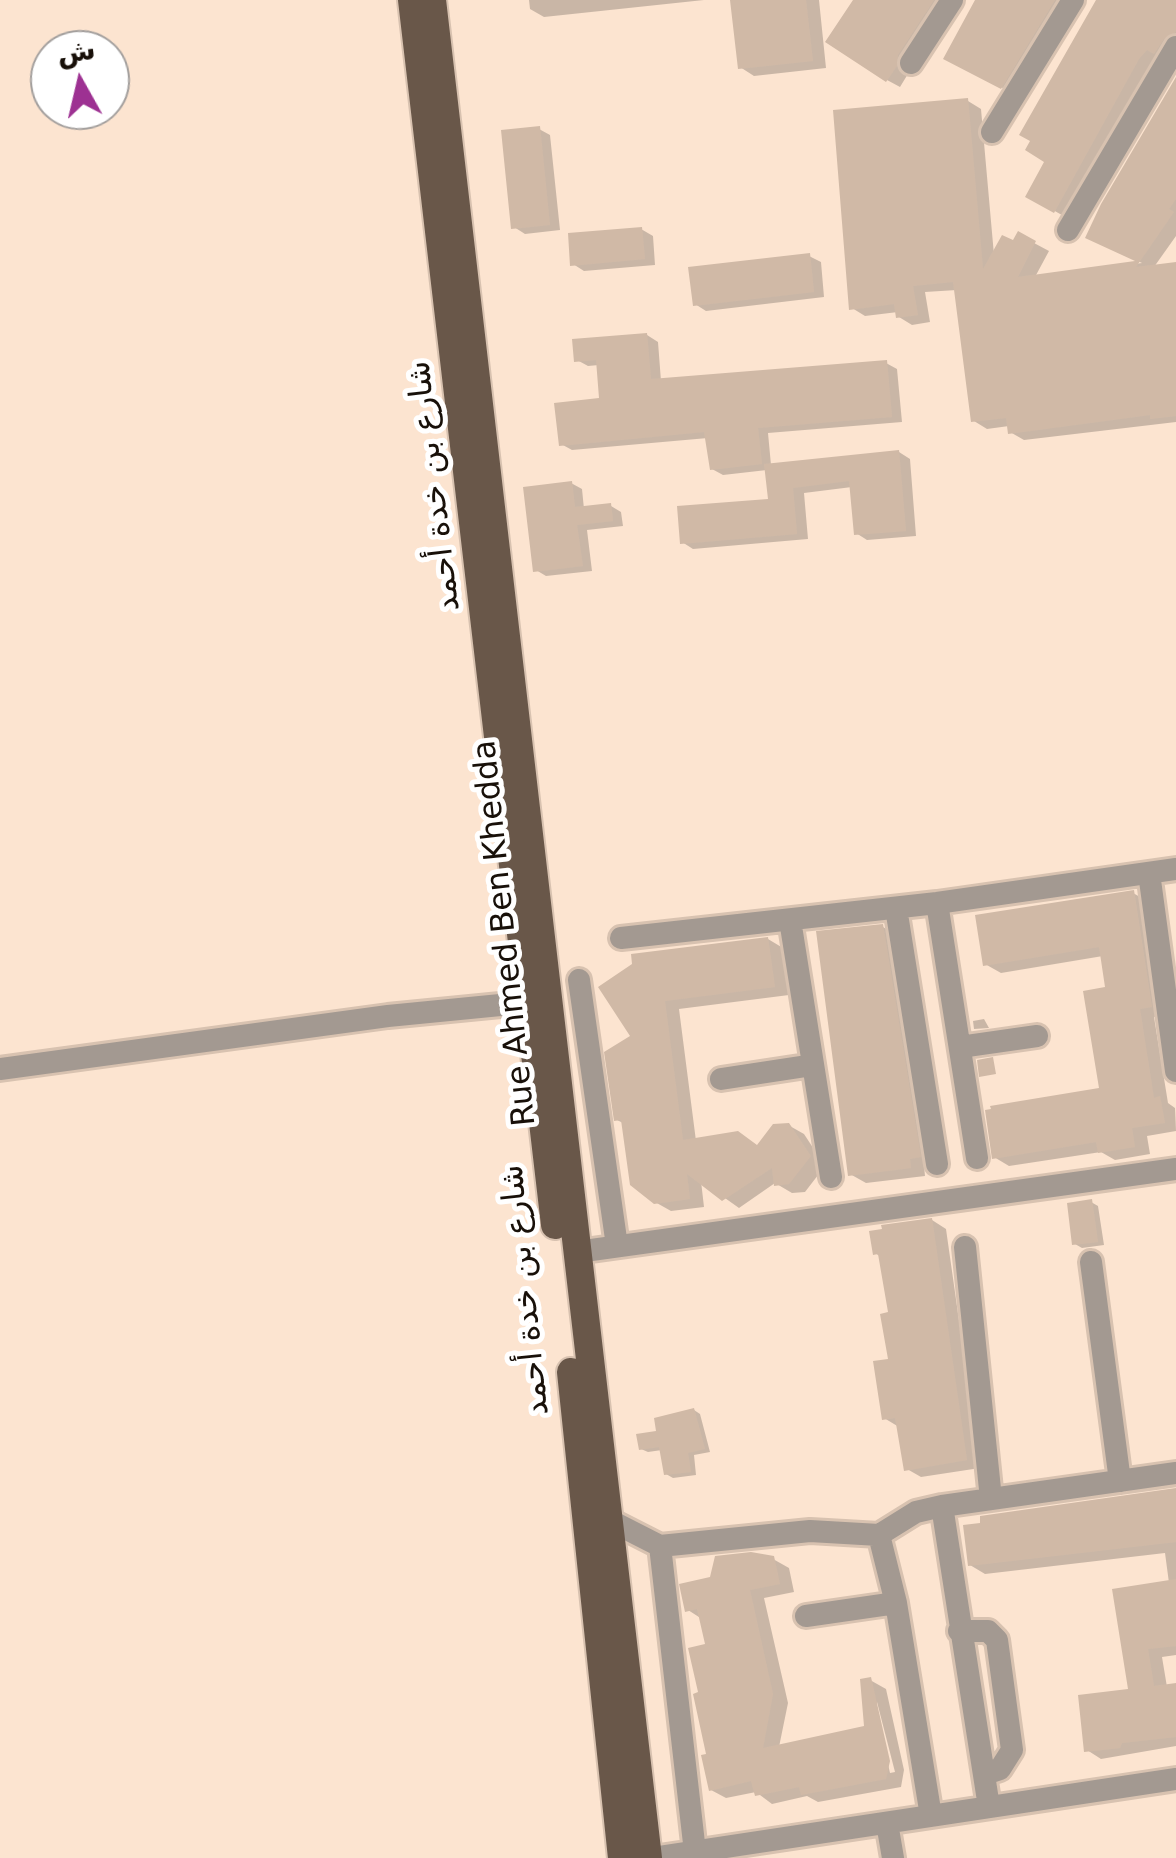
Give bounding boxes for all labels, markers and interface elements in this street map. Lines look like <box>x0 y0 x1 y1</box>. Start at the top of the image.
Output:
north arrow <box>30 30 130 130</box>
text: ش <box>55 33 97 71</box>
street label: شارع بن خدة أحمد <box>401 358 469 614</box>
street label: Rue Ahmed Ben Khedda <box>467 738 545 1128</box>
street label: شارع بن خدة أحمد <box>494 1163 558 1417</box>

